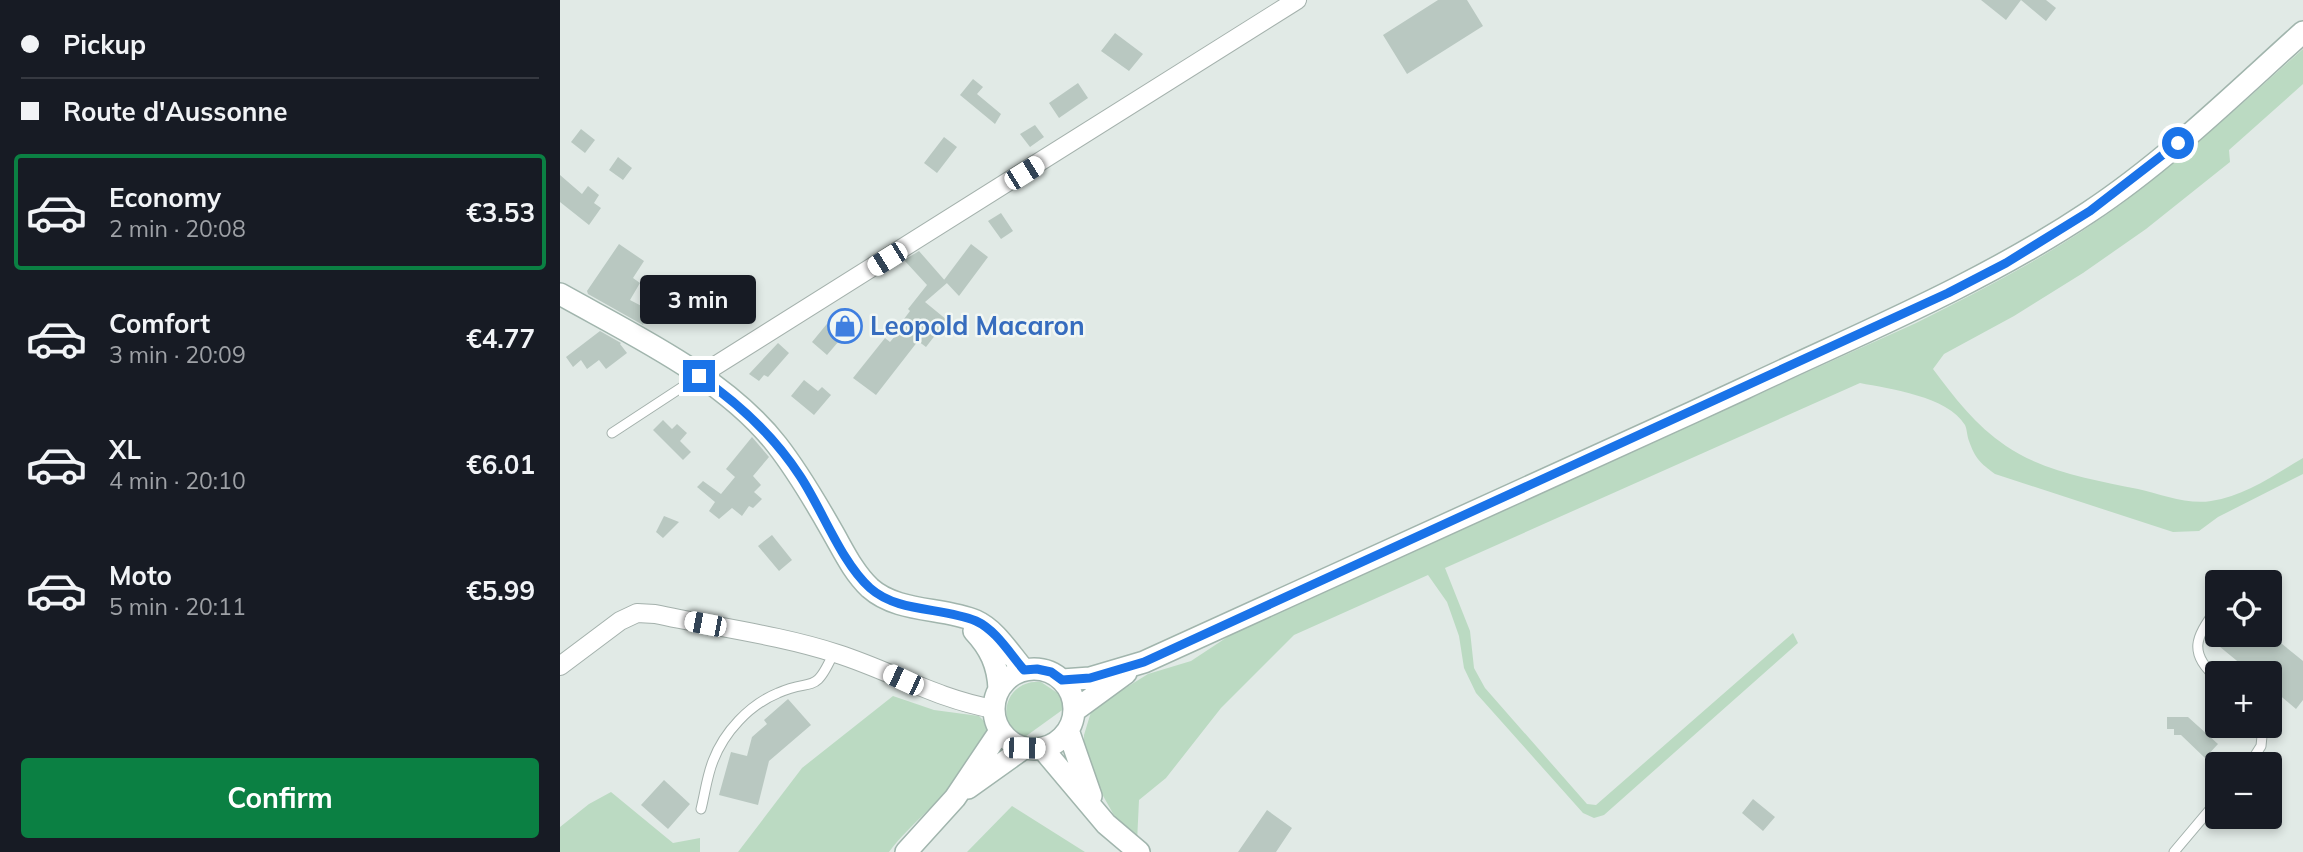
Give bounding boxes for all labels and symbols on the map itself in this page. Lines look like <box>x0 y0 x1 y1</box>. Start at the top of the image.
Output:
route start <box>2162 127 2194 159</box>
car <box>1001 153 1048 193</box>
car <box>864 239 911 279</box>
callout: 3 min <box>641 274 757 324</box>
shop icon: Leopold Macaron <box>826 307 864 345</box>
place label: Leopold Macaron <box>870 309 1085 342</box>
route end <box>683 360 715 392</box>
car <box>683 610 728 638</box>
car <box>880 662 927 698</box>
car <box>1003 737 1046 759</box>

